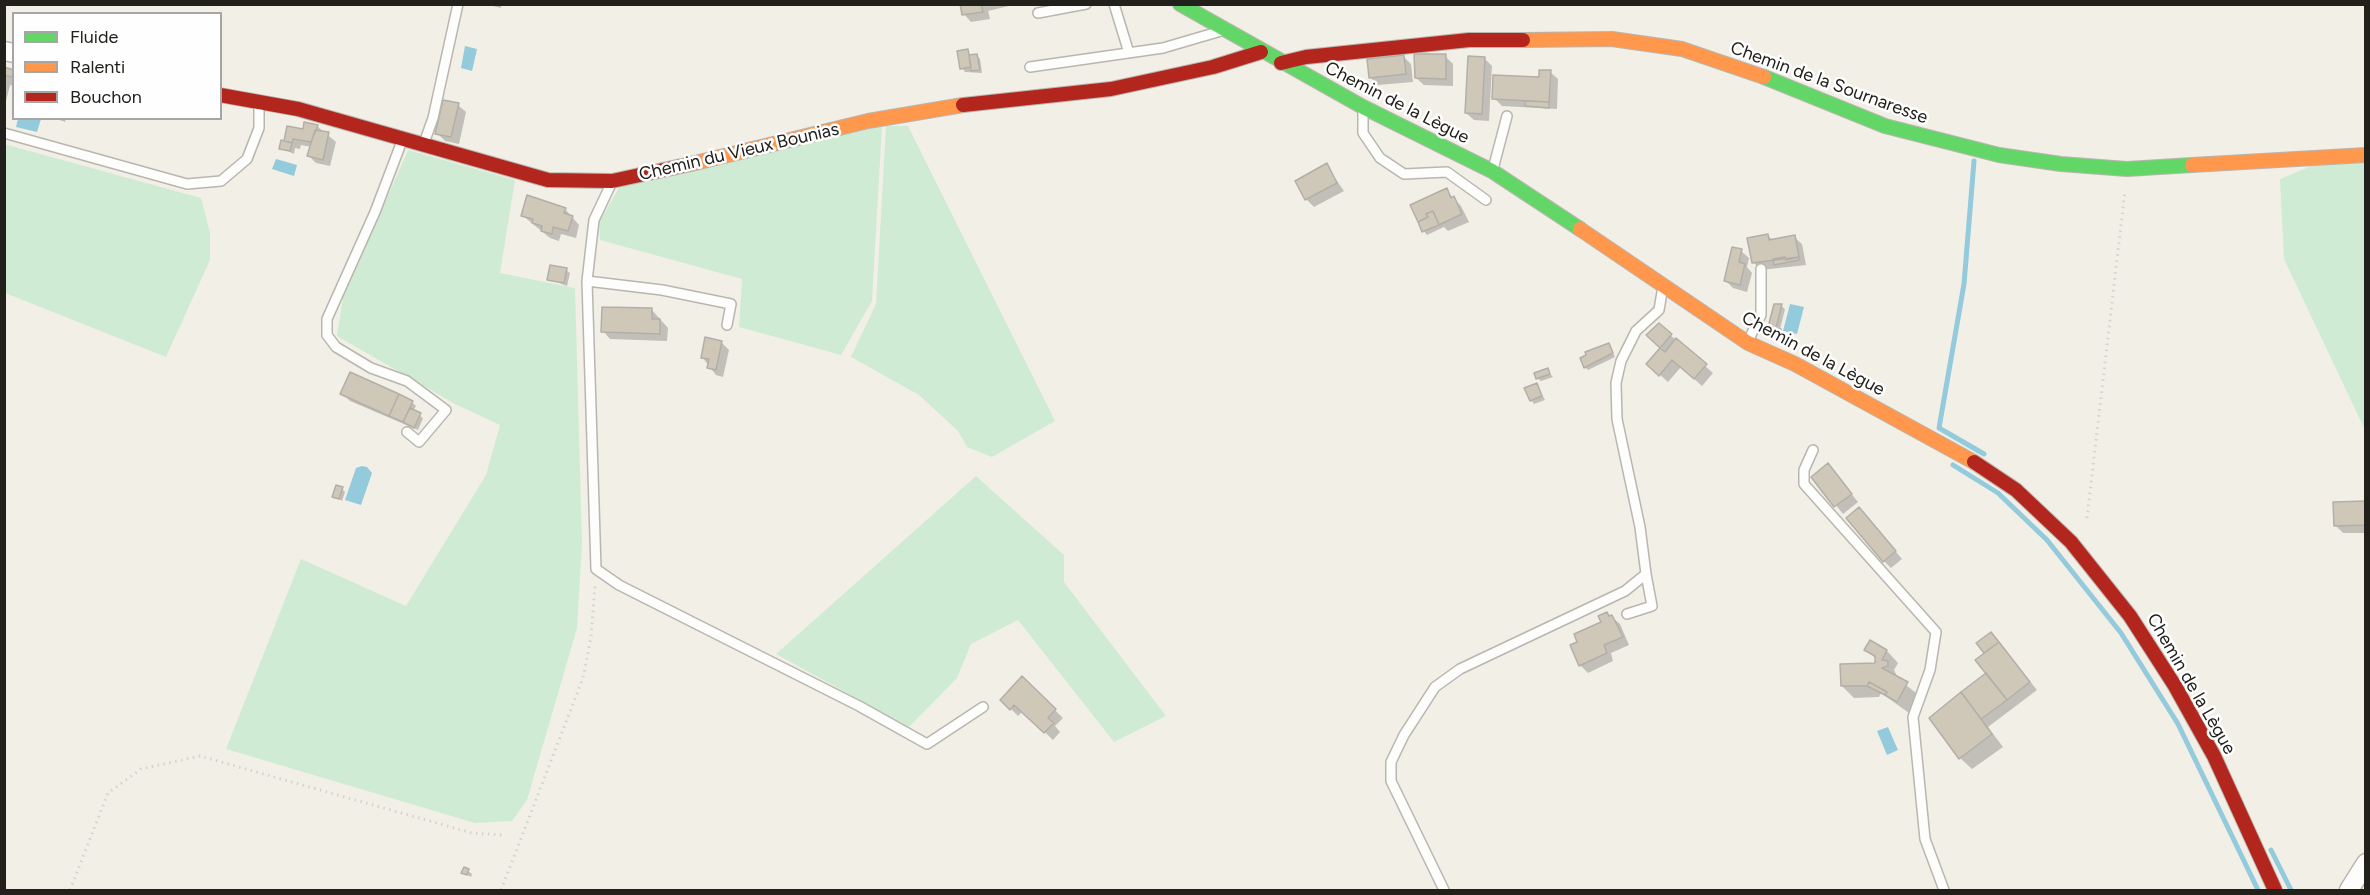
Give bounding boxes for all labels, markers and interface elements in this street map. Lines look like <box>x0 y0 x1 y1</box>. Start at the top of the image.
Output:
legend <box>12 12 222 120</box>
text: Fluide <box>70 26 118 48</box>
street label: Chemin de la Sournaresse <box>1727 37 1931 129</box>
text: Ralenti <box>70 56 125 78</box>
street label: Chemin de la Lègue <box>1321 57 1473 149</box>
text: Bouchon <box>70 86 142 108</box>
street label: Chemin du Vieux Bounias <box>637 118 841 186</box>
street label: Chemin de la Lègue <box>1738 307 1888 401</box>
street label: Chemin de la Lègue <box>2142 610 2240 758</box>

